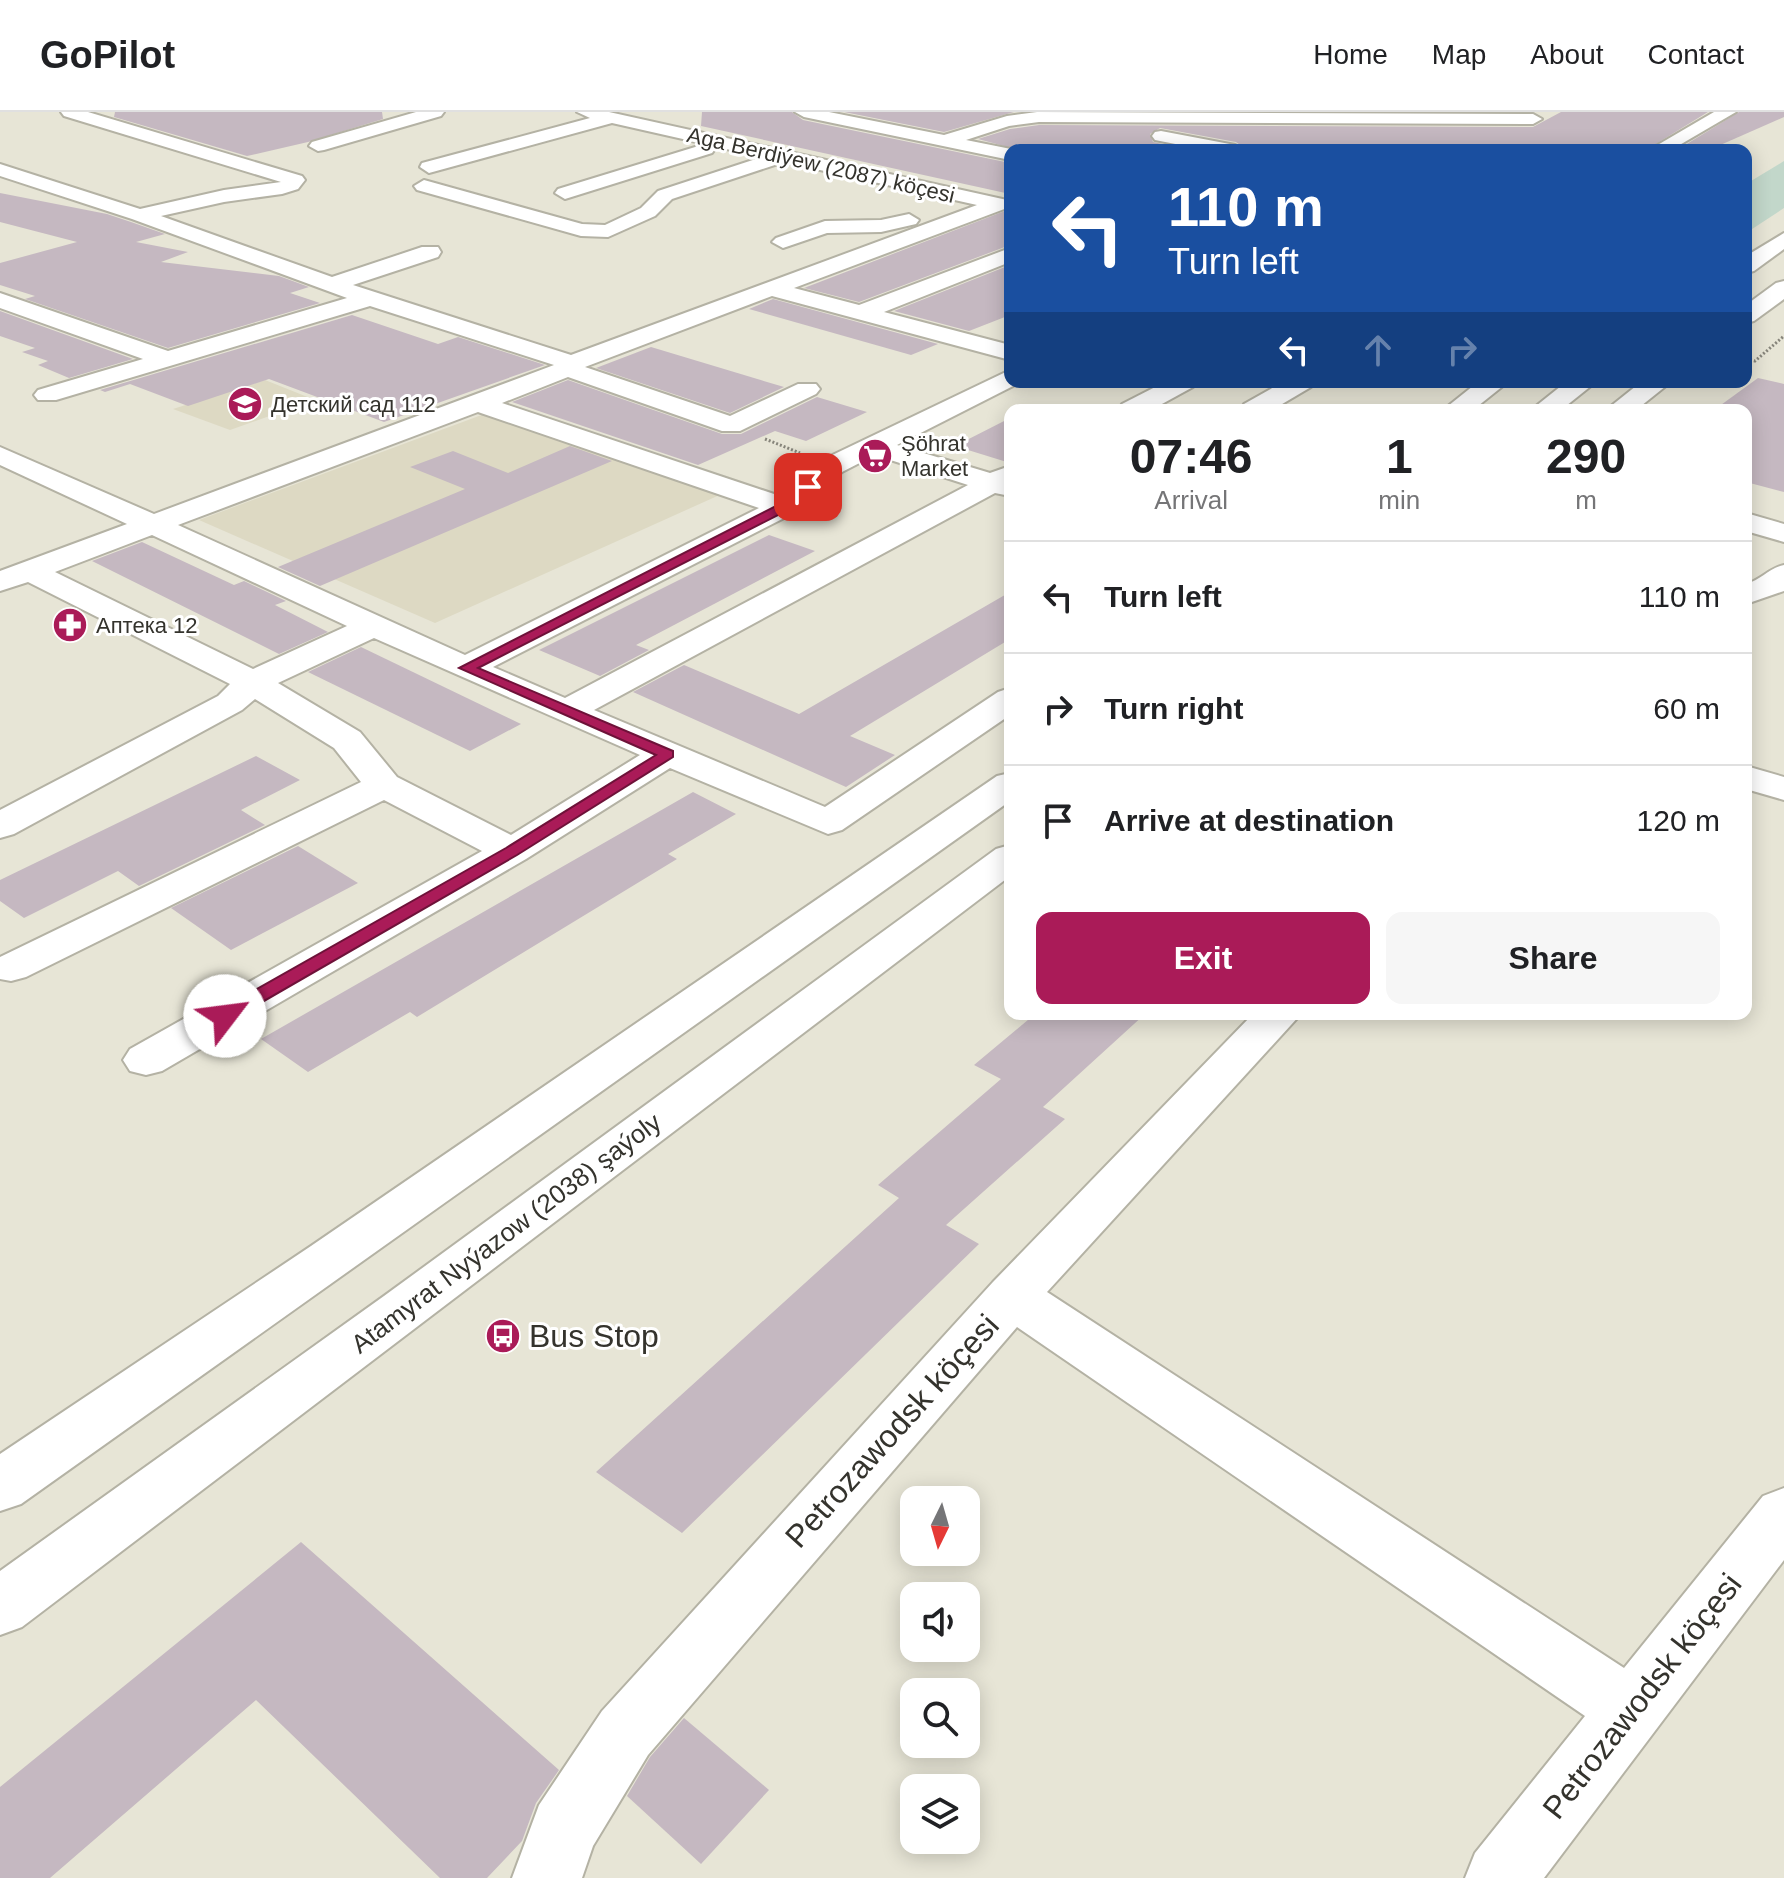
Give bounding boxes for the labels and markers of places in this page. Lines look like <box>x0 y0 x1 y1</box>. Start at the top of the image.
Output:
school or university icon: Детский сад 112 <box>226 385 264 423</box>
place label: Детский сад 112 <box>271 392 436 417</box>
place label: Şöhrat Market <box>901 431 968 481</box>
supermarket icon: Şöhrat Market <box>856 437 894 475</box>
pin <box>774 453 842 521</box>
pharmacy icon: Аптека 12 <box>51 606 89 644</box>
place label: Аптека 12 <box>96 613 198 638</box>
bus stop icon: Bus Stop <box>484 1317 522 1355</box>
place label: Bus Stop <box>529 1318 659 1354</box>

